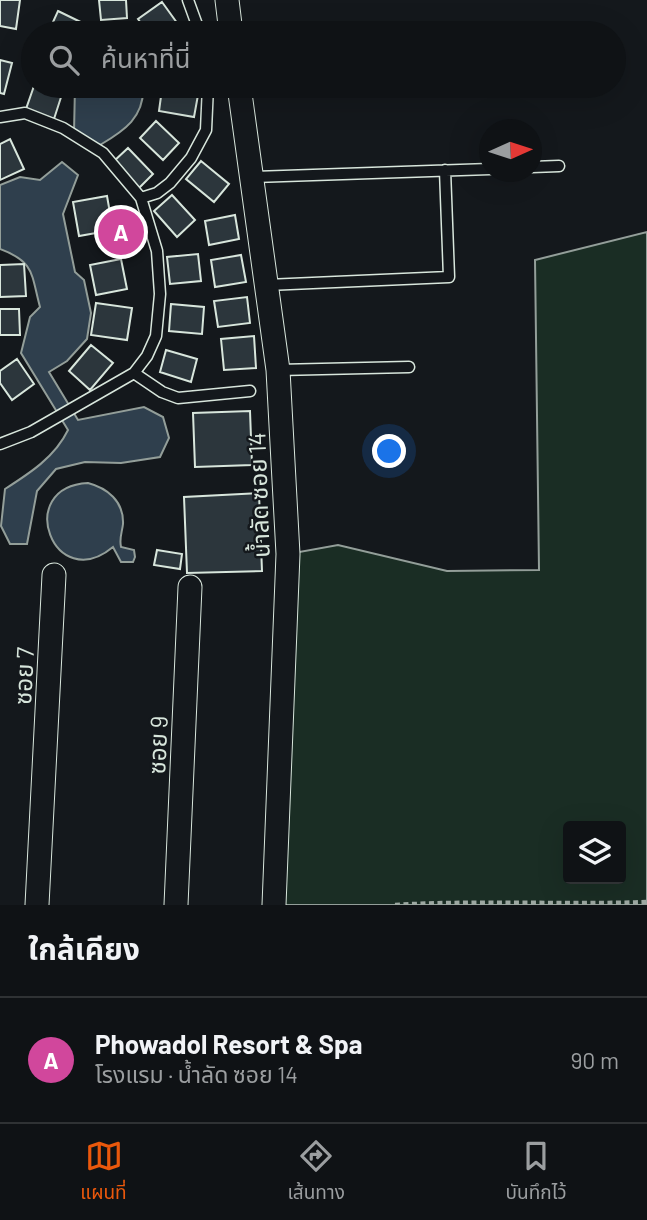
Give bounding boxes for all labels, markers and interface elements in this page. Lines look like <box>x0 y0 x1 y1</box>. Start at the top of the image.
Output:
search box <box>21 21 626 98</box>
icon: search <box>45 41 83 79</box>
text: ค้นหาที่นี่ <box>101 42 191 73</box>
north arrow <box>479 119 542 182</box>
pin: A <box>98 206 144 258</box>
street label: น้ำลัด ซอย 14 <box>240 432 275 558</box>
your location <box>372 434 406 468</box>
street label: ซอย 7 <box>7 647 39 705</box>
street label: ซอย 9 <box>141 715 173 775</box>
map controls <box>563 821 626 884</box>
button: layers <box>563 821 626 884</box>
text: ใกล้เคียง <box>28 930 140 966</box>
text: Phowadol Resort & Spa <box>95 1028 363 1059</box>
text: A <box>43 1046 59 1074</box>
text: 90 m <box>570 1046 619 1074</box>
text: โรงแรม · น้ำลัด ซอย 14 <box>95 1060 298 1088</box>
tab: แผนที่ <box>80 1137 127 1208</box>
tab: เส้นทาง <box>287 1137 345 1208</box>
tab: บันทึกไว้ <box>506 1137 567 1208</box>

